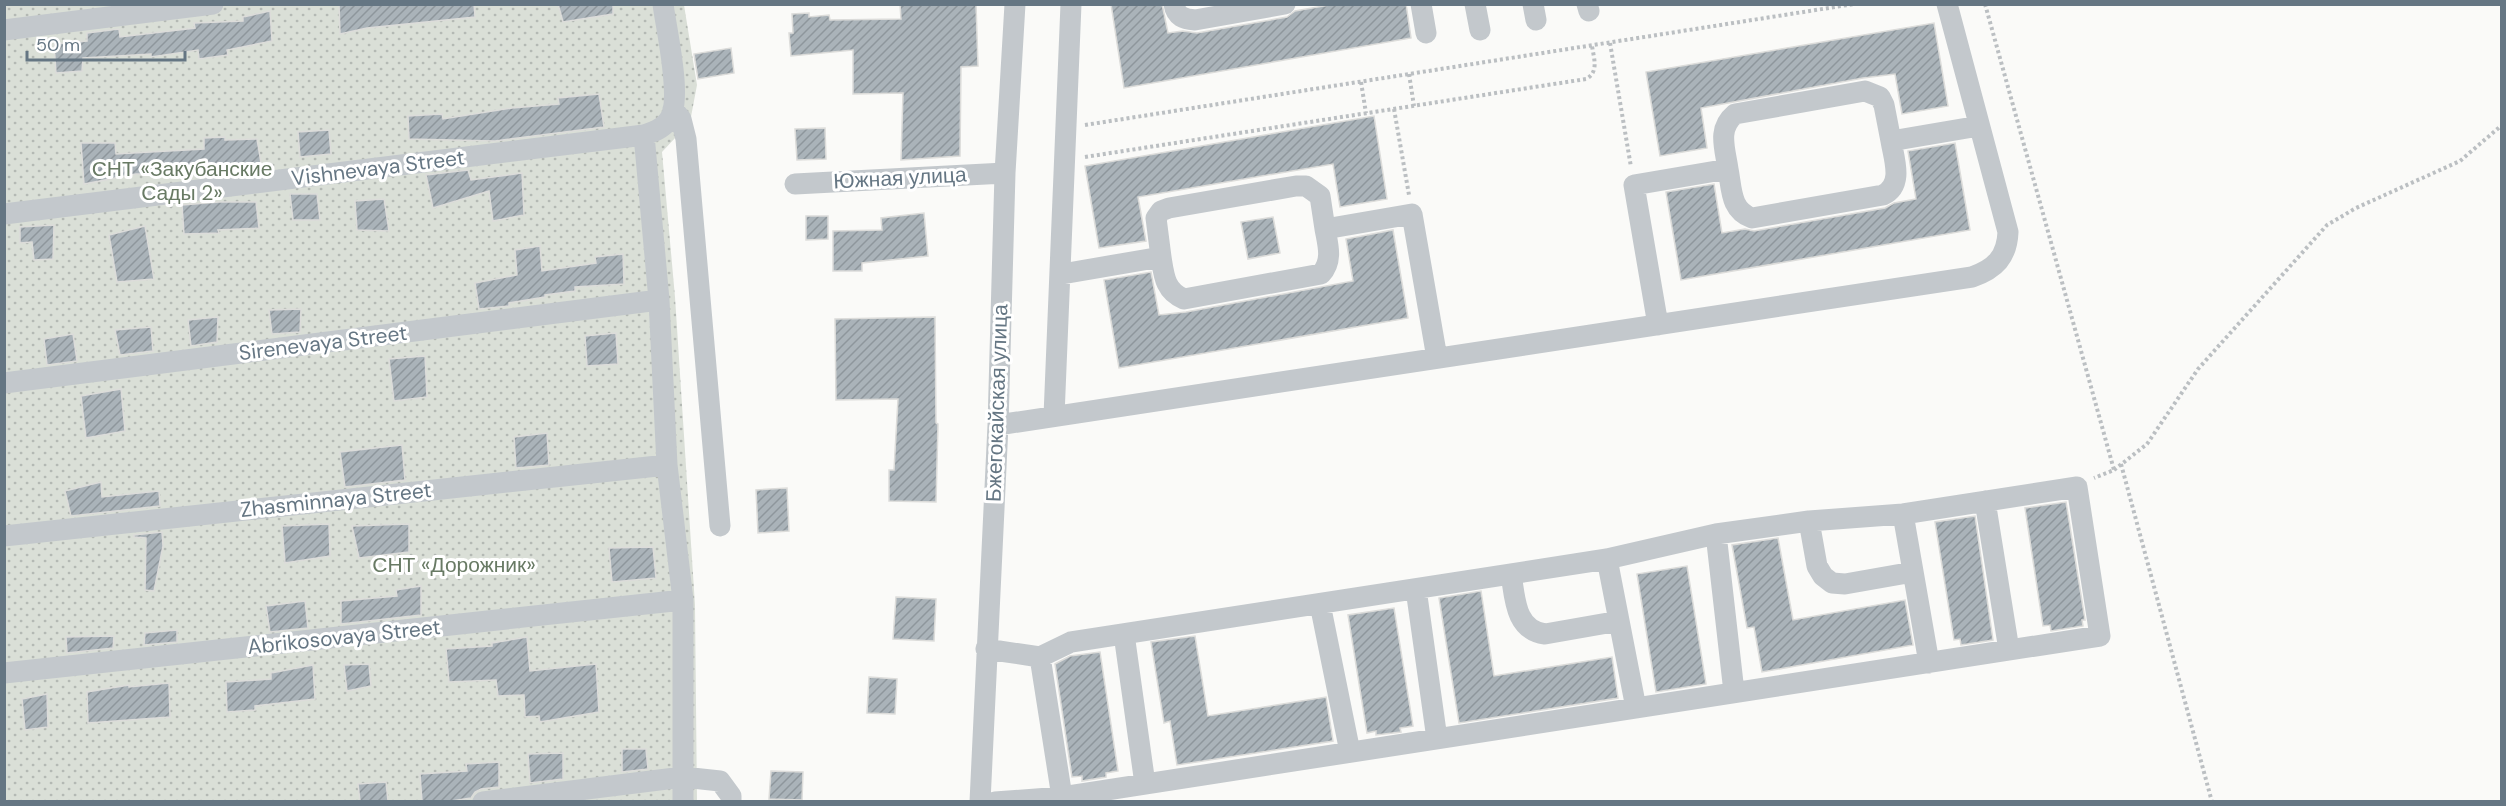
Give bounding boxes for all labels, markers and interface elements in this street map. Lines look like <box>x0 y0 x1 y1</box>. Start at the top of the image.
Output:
scale bar <box>27 24 184 62</box>
text: 50 m <box>36 33 80 57</box>
street label: Vishnevaya Street <box>290 143 466 193</box>
park label: СНТ «Закубанские Сады 2» <box>92 155 272 207</box>
street label: Южная улица <box>833 161 968 195</box>
street label: Бжегокайская улица <box>980 303 1014 502</box>
street label: Sirenevaya Street <box>237 319 409 367</box>
street label: Zhasminnaya Street <box>239 476 433 524</box>
park label: СНТ «Дорожник» <box>372 551 536 579</box>
street label: Abrikosovaya Street <box>246 613 442 661</box>

